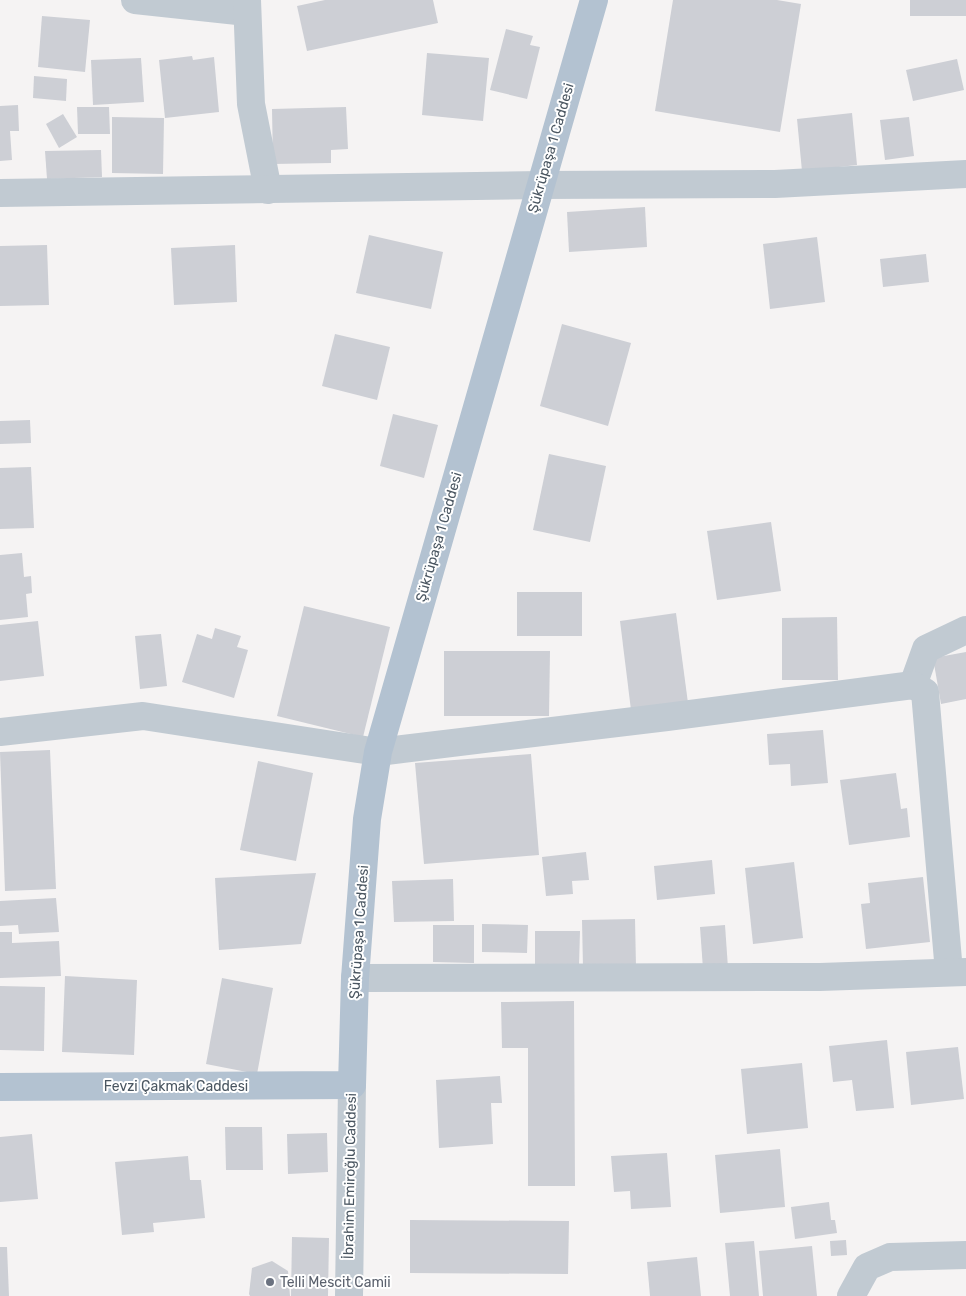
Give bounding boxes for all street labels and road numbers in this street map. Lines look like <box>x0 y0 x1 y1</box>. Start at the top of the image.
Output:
street label: Şükrüpaşa 1 Caddesi <box>524 81 578 215</box>
street label: Şükrüpaşa 1 Caddesi <box>412 470 466 604</box>
street label: Şükrüpaşa 1 Caddesi <box>346 865 372 999</box>
street label: Fevzi Çakmak Caddesi <box>104 1078 248 1095</box>
street label: İbrahim Emiroğlu Caddesi <box>340 1093 360 1259</box>

